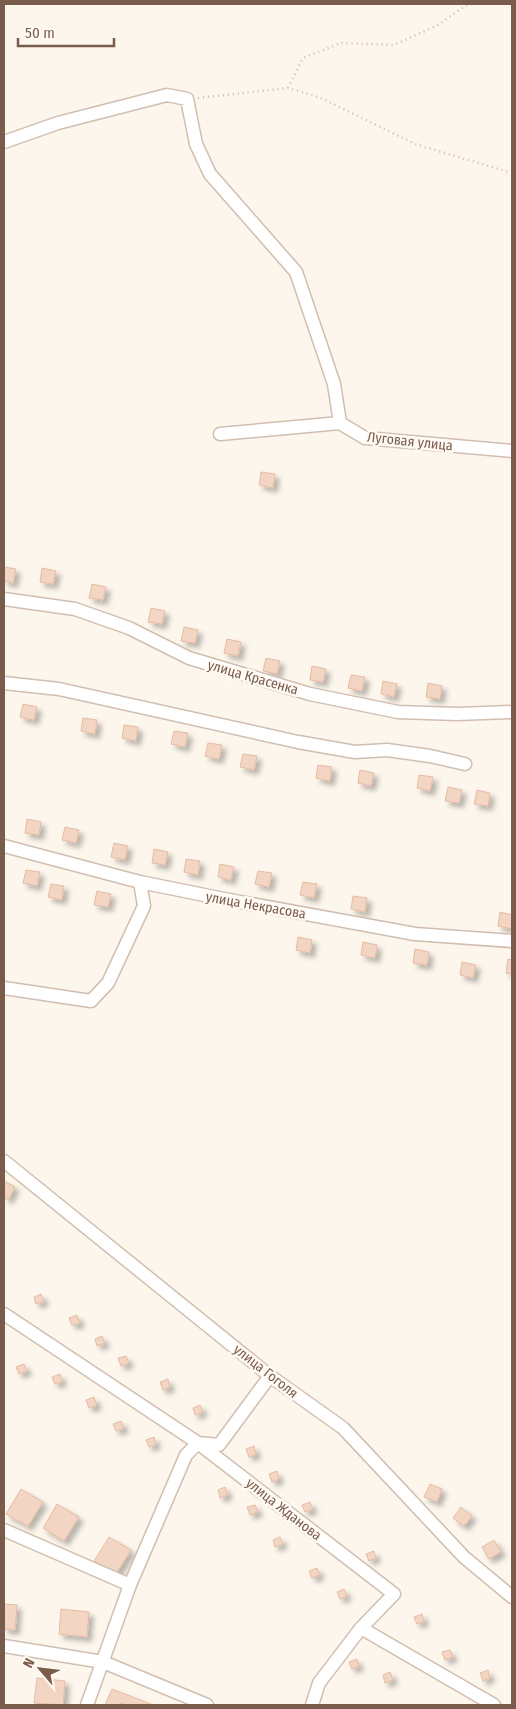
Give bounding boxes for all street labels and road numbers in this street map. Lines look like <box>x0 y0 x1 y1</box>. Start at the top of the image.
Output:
street label: Луговая улица <box>366 429 454 454</box>
street label: улица Красенка <box>206 656 300 699</box>
street label: улица Некрасова <box>205 888 307 923</box>
street label: улица Гоголя <box>230 1341 301 1402</box>
street label: улица Жданова <box>242 1475 325 1544</box>

